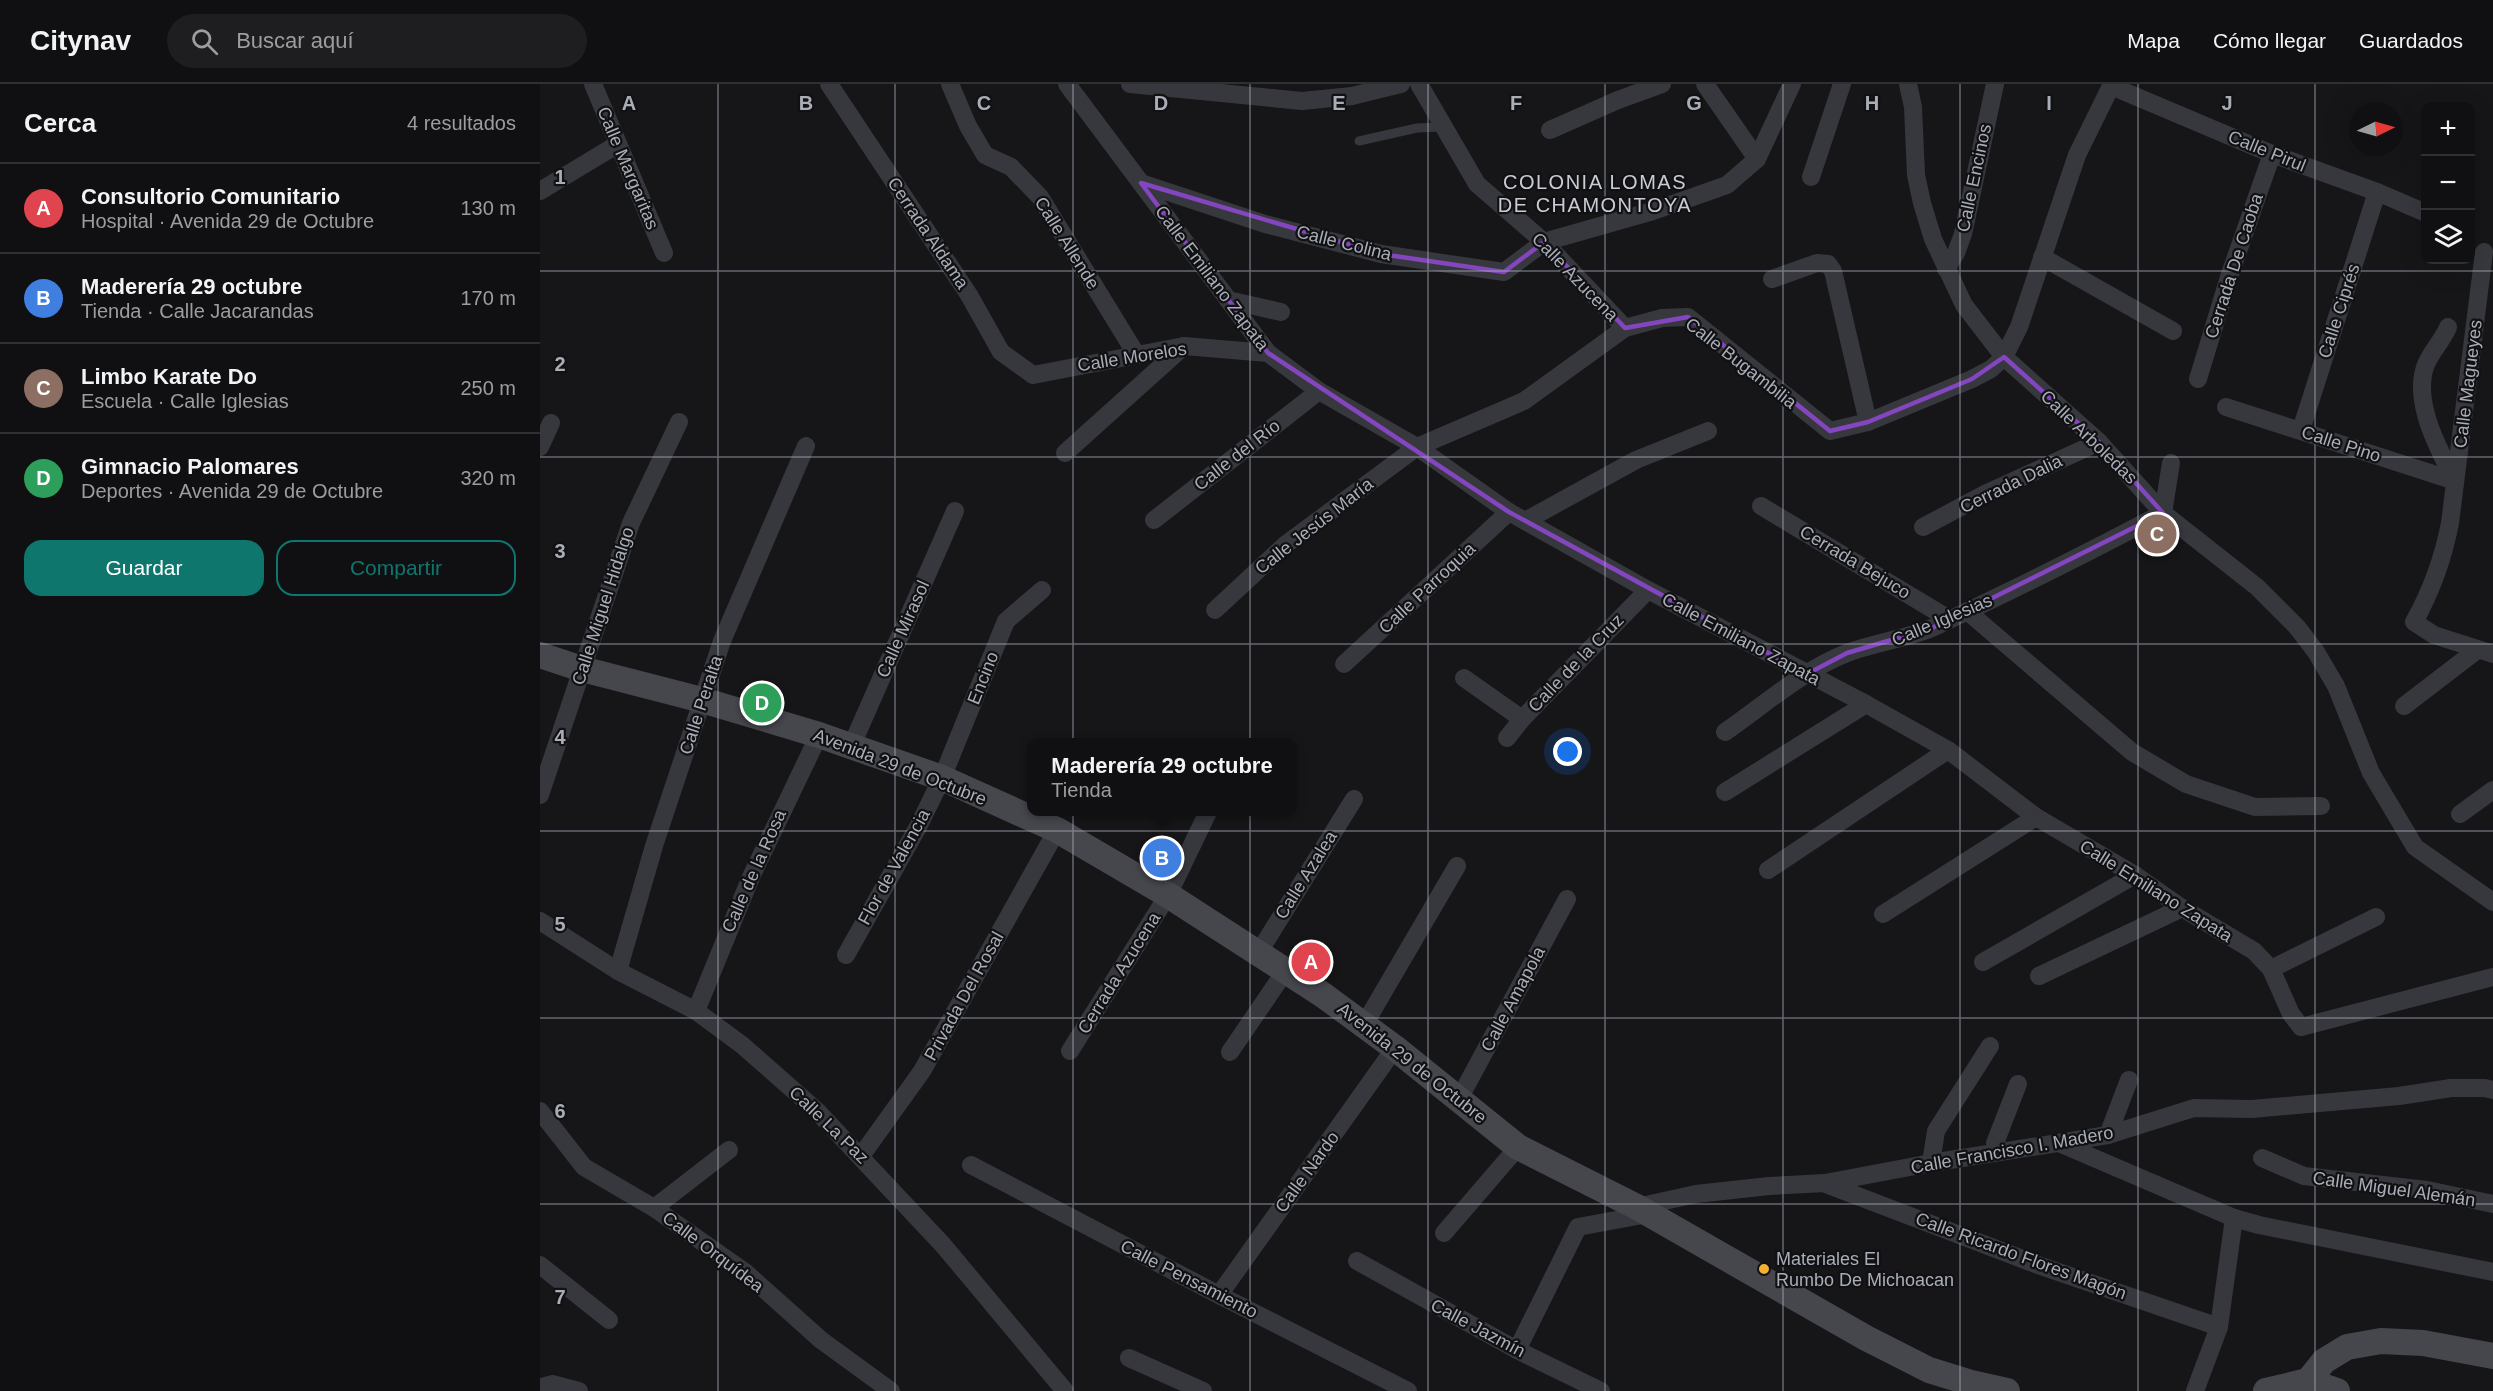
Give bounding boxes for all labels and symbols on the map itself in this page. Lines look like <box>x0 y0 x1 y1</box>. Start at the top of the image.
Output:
text: A <box>622 92 636 114</box>
text: B <box>799 92 813 114</box>
text: C <box>977 92 991 114</box>
text: D <box>1154 92 1168 114</box>
text: E <box>1332 92 1346 114</box>
text: F <box>1510 92 1522 114</box>
text: G <box>1686 92 1702 114</box>
text: H <box>1865 92 1879 114</box>
text: I <box>2046 92 2052 114</box>
text: J <box>2221 92 2233 114</box>
north arrow <box>2349 102 2403 156</box>
street label: Calle Margaritas <box>593 104 663 232</box>
street label: Calle Encinos <box>1953 122 1995 234</box>
street label: Calle Pirul <box>2225 126 2309 176</box>
text: 1 <box>554 166 566 188</box>
district label: COLONIA LOMAS DE CHAMONTOYA <box>1498 171 1692 216</box>
street label: Cerrada Aldama <box>883 173 973 293</box>
street label: Cerrada De Caoba <box>2201 190 2267 341</box>
street label: Calle Allende <box>1031 193 1103 293</box>
street label: Calle Emiliano Zapata <box>1151 202 1274 355</box>
street label: Calle Colina <box>1294 222 1394 265</box>
street label: Calle Azucena <box>1528 229 1623 326</box>
street label: Calle Ciprés <box>2314 261 2364 361</box>
street label: Calle Bugambilia <box>1682 314 1801 413</box>
street label: Calle Magueyes <box>2450 319 2486 449</box>
street label: Calle Morelos <box>1076 339 1188 375</box>
text: 2 <box>554 353 566 375</box>
street label: Calle Arboledas <box>2037 386 2141 488</box>
street label: Calle del Río <box>1190 415 1284 495</box>
street label: Calle Pino <box>2299 422 2383 466</box>
street label: Cerrada Dalia <box>1957 450 2066 517</box>
street label: Calle Jesús María <box>1251 473 1378 578</box>
pin: C <box>2138 512 2176 556</box>
street label: Cerrada Bejuco <box>1796 521 1914 603</box>
street label: Calle Miguel Hidalgo <box>568 524 638 688</box>
street label: Calle Parroquia <box>1375 538 1480 638</box>
text: 3 <box>554 540 566 562</box>
street label: Calle Mirasol <box>873 577 933 681</box>
street label: Calle Emiliano Zapata <box>1659 589 1824 690</box>
street label: Calle Iglesias <box>1889 590 1995 650</box>
street label: Calle de la Cruz <box>1524 610 1628 716</box>
street label: Encino <box>963 649 1003 707</box>
street label: Calle Peralta <box>676 652 727 757</box>
pin: D <box>742 680 782 726</box>
street label: Avenida 29 de Octubre <box>811 725 989 809</box>
text: 4 <box>554 726 566 748</box>
your location <box>1553 737 1582 766</box>
street label: Flor de Valencia <box>854 805 934 928</box>
street label: Calle de la Rosa <box>718 806 790 935</box>
street label: Calle Azalea <box>1271 826 1342 923</box>
pin: B <box>1142 836 1182 880</box>
street label: Calle Emiliano Zapata <box>2076 836 2237 947</box>
street label: Cerrada Azucena <box>1074 908 1165 1037</box>
text: 5 <box>554 913 566 935</box>
street label: Privada Del Rosal <box>920 928 1008 1064</box>
pin: A <box>1292 940 1330 984</box>
street label: Calle Amapola <box>1477 942 1550 1055</box>
street label: Avenida 29 de Octubre <box>1333 999 1491 1127</box>
street label: Calle La Paz <box>785 1082 873 1168</box>
text: 6 <box>554 1100 566 1122</box>
street label: Calle Francisco I. Madero <box>1909 1122 2115 1178</box>
street label: Calle Nardo <box>1271 1128 1343 1216</box>
street label: Calle Miguel Alemán <box>2311 1168 2477 1210</box>
street label: Calle Orquídea <box>659 1208 768 1297</box>
street label: Calle Ricardo Flores Magón <box>1913 1208 2129 1304</box>
street label: Calle Pensamiento <box>1117 1236 1261 1322</box>
place label: Materiales El Rumbo De Michoacan <box>1776 1249 1954 1290</box>
marker: Materiales El Rumbo De Michoacan <box>1757 1262 1771 1276</box>
text: 7 <box>554 1286 566 1308</box>
street label: Calle Jazmín <box>1427 1295 1529 1361</box>

